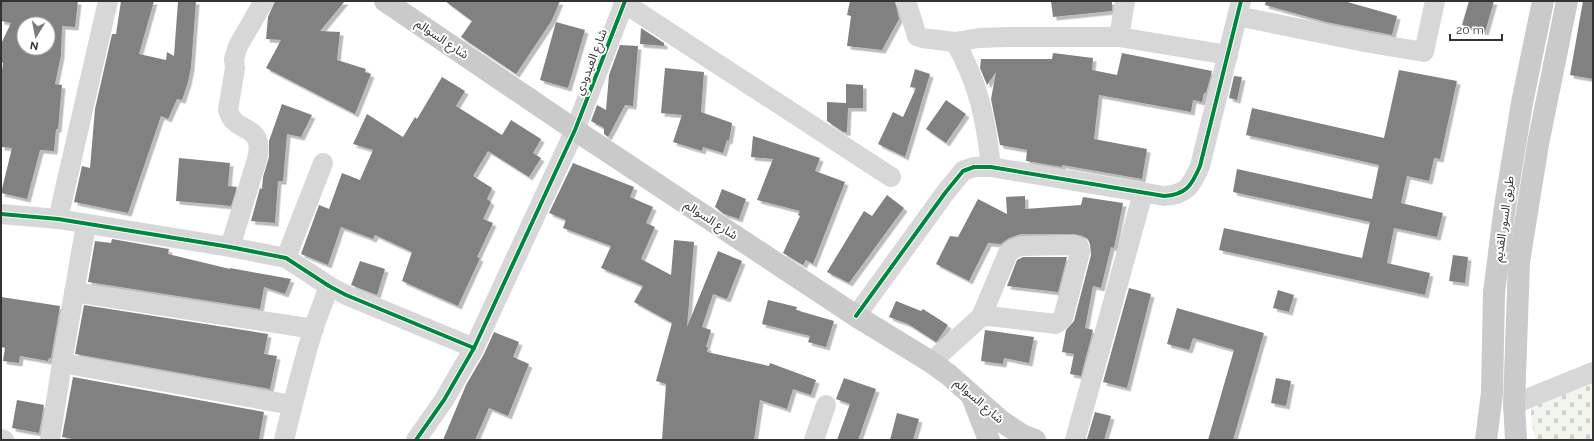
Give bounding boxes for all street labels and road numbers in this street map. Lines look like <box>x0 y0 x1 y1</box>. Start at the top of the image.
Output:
street label: شارع السوالم <box>412 16 471 64</box>
street label: شارع العيدودي <box>572 27 613 98</box>
street label: طريق السور القديم <box>1491 175 1519 263</box>
street label: شارع السوالم <box>681 198 740 244</box>
street label: شارع السوالم <box>950 376 1007 428</box>

